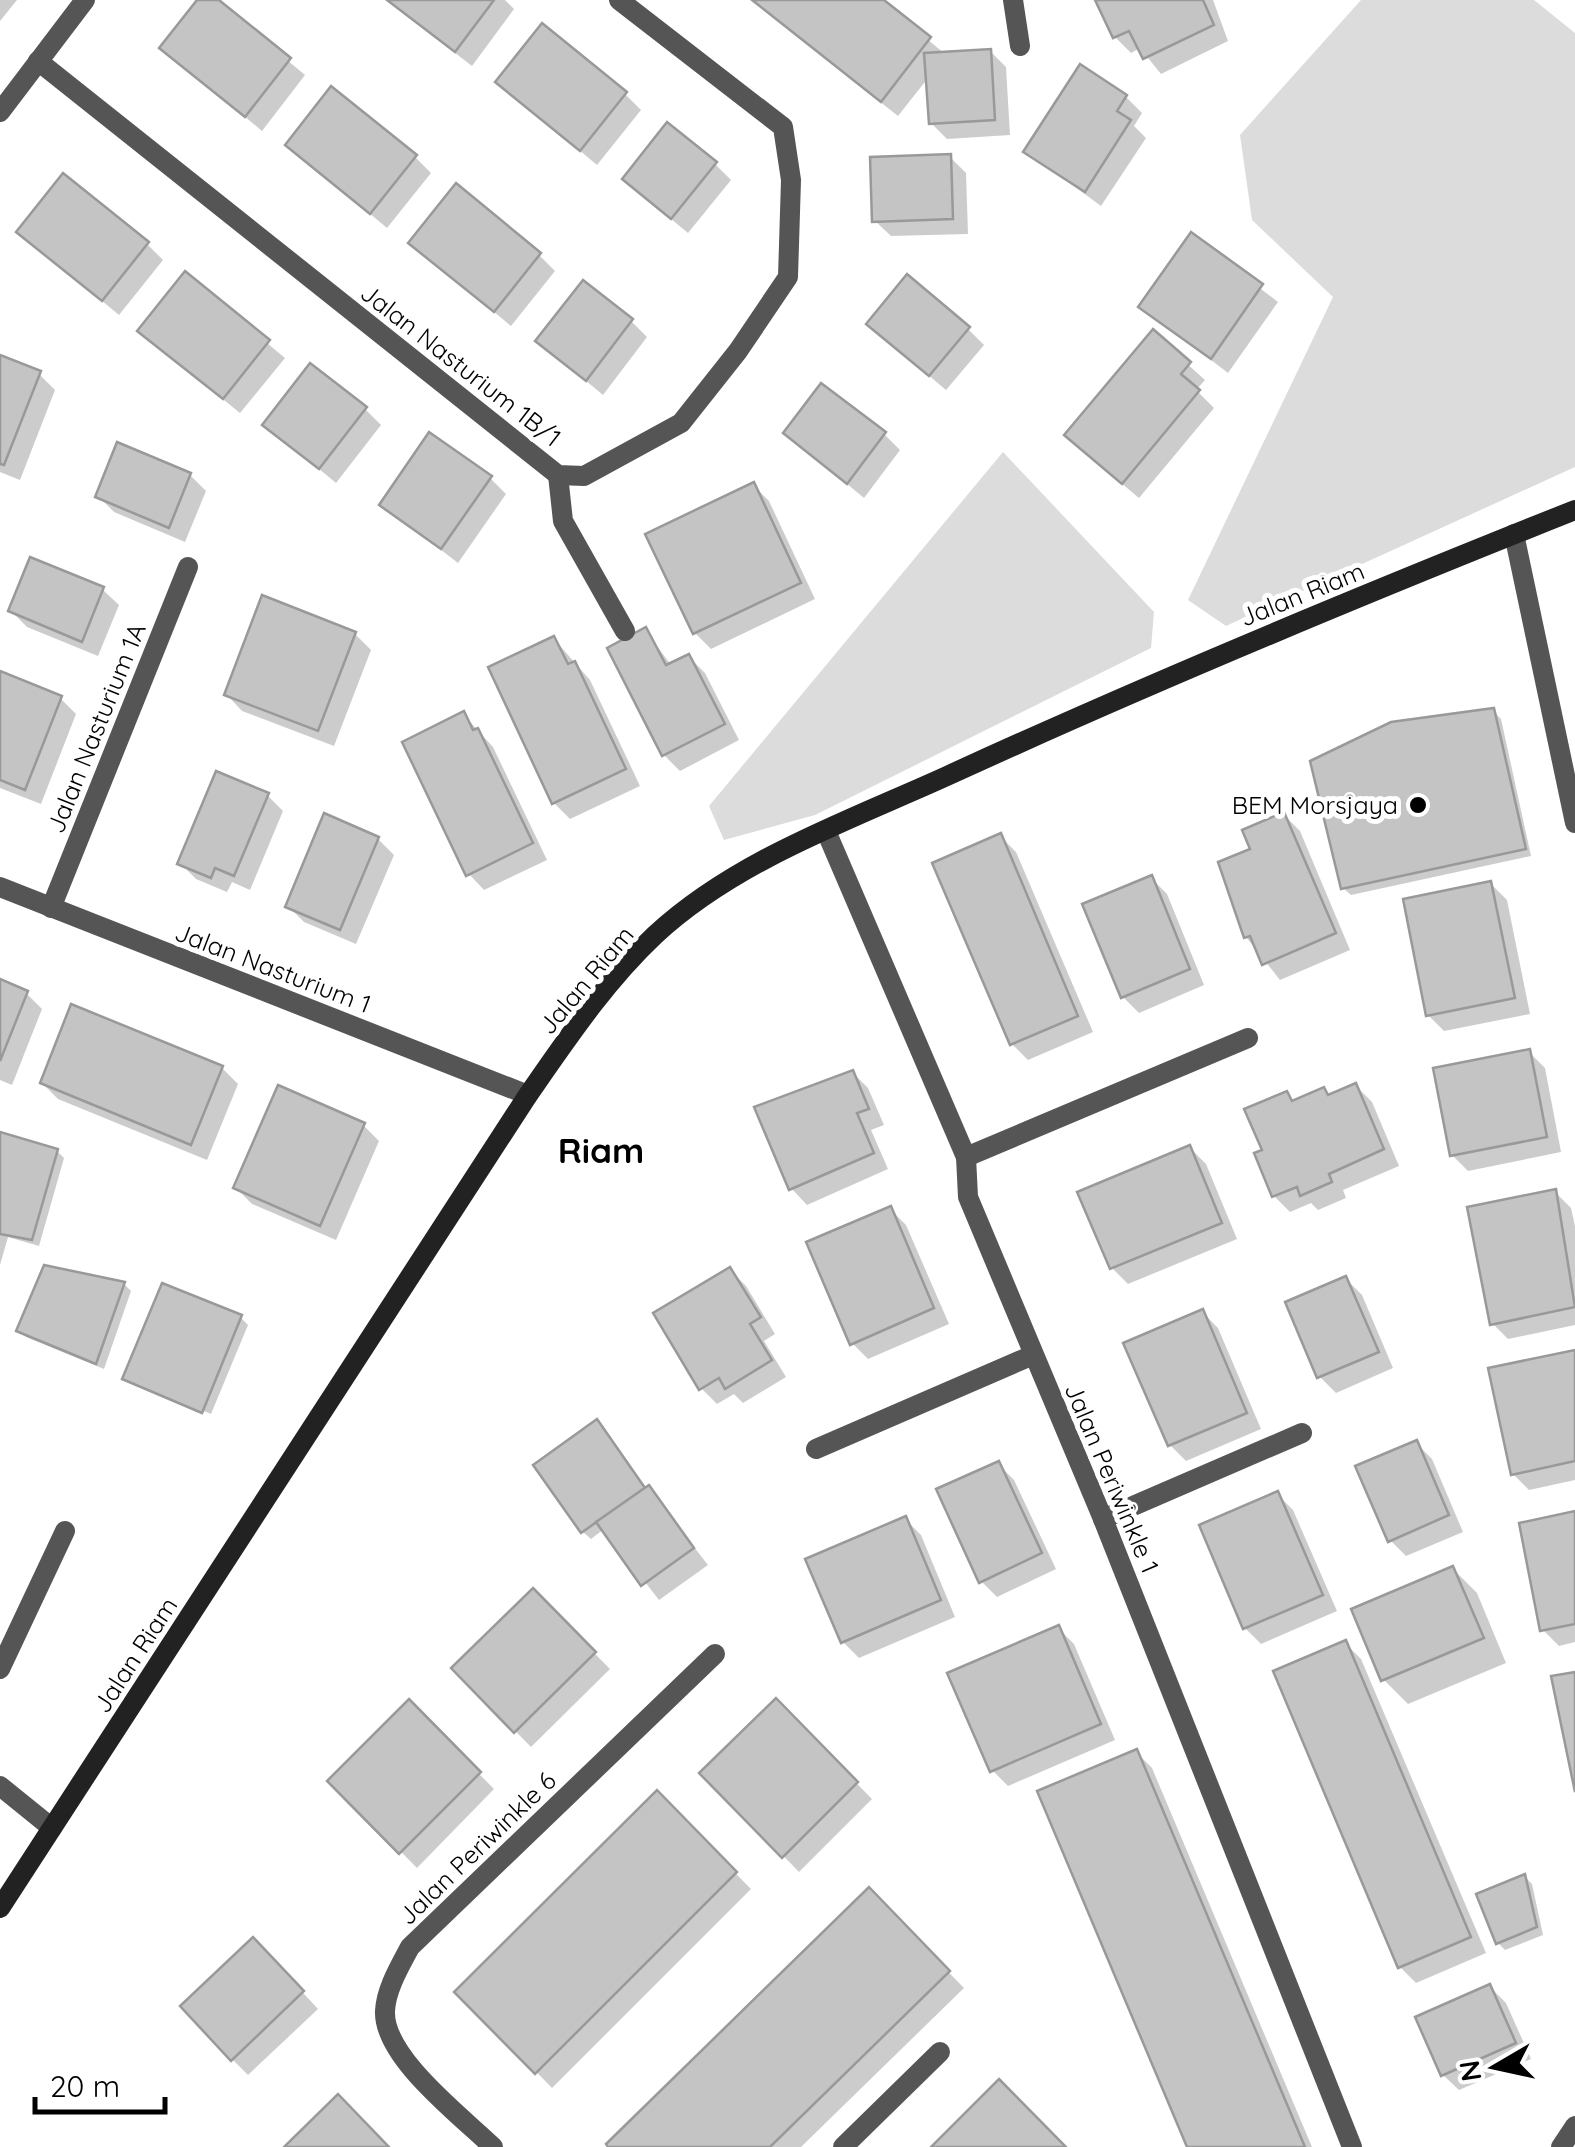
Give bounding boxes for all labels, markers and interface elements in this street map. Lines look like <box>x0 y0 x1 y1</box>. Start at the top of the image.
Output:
street label: Jalan Nasturium 1B/1 <box>355 277 568 453</box>
street label: Jalan Riam <box>1235 554 1369 633</box>
street label: Jalan Nasturium 1A <box>39 618 152 837</box>
place label: BEM Morsjaya <box>1232 789 1398 820</box>
marker: BEM Morsjaya <box>1407 794 1429 816</box>
street label: Jalan Nasturium 1 <box>171 916 376 1019</box>
street label: Jalan Riam <box>531 919 640 1040</box>
district label: Riam <box>558 1128 644 1172</box>
street label: Jalan Periwinkle 1 <box>1059 1378 1166 1577</box>
street label: Jalan Riam <box>86 1591 183 1718</box>
street label: Jalan Periwinkle 6 <box>391 1765 562 1931</box>
north arrow <box>1445 2017 1545 2117</box>
scale bar <box>35 2052 165 2114</box>
text: N <box>1451 2058 1489 2084</box>
text: 20 m <box>50 2067 120 2105</box>

